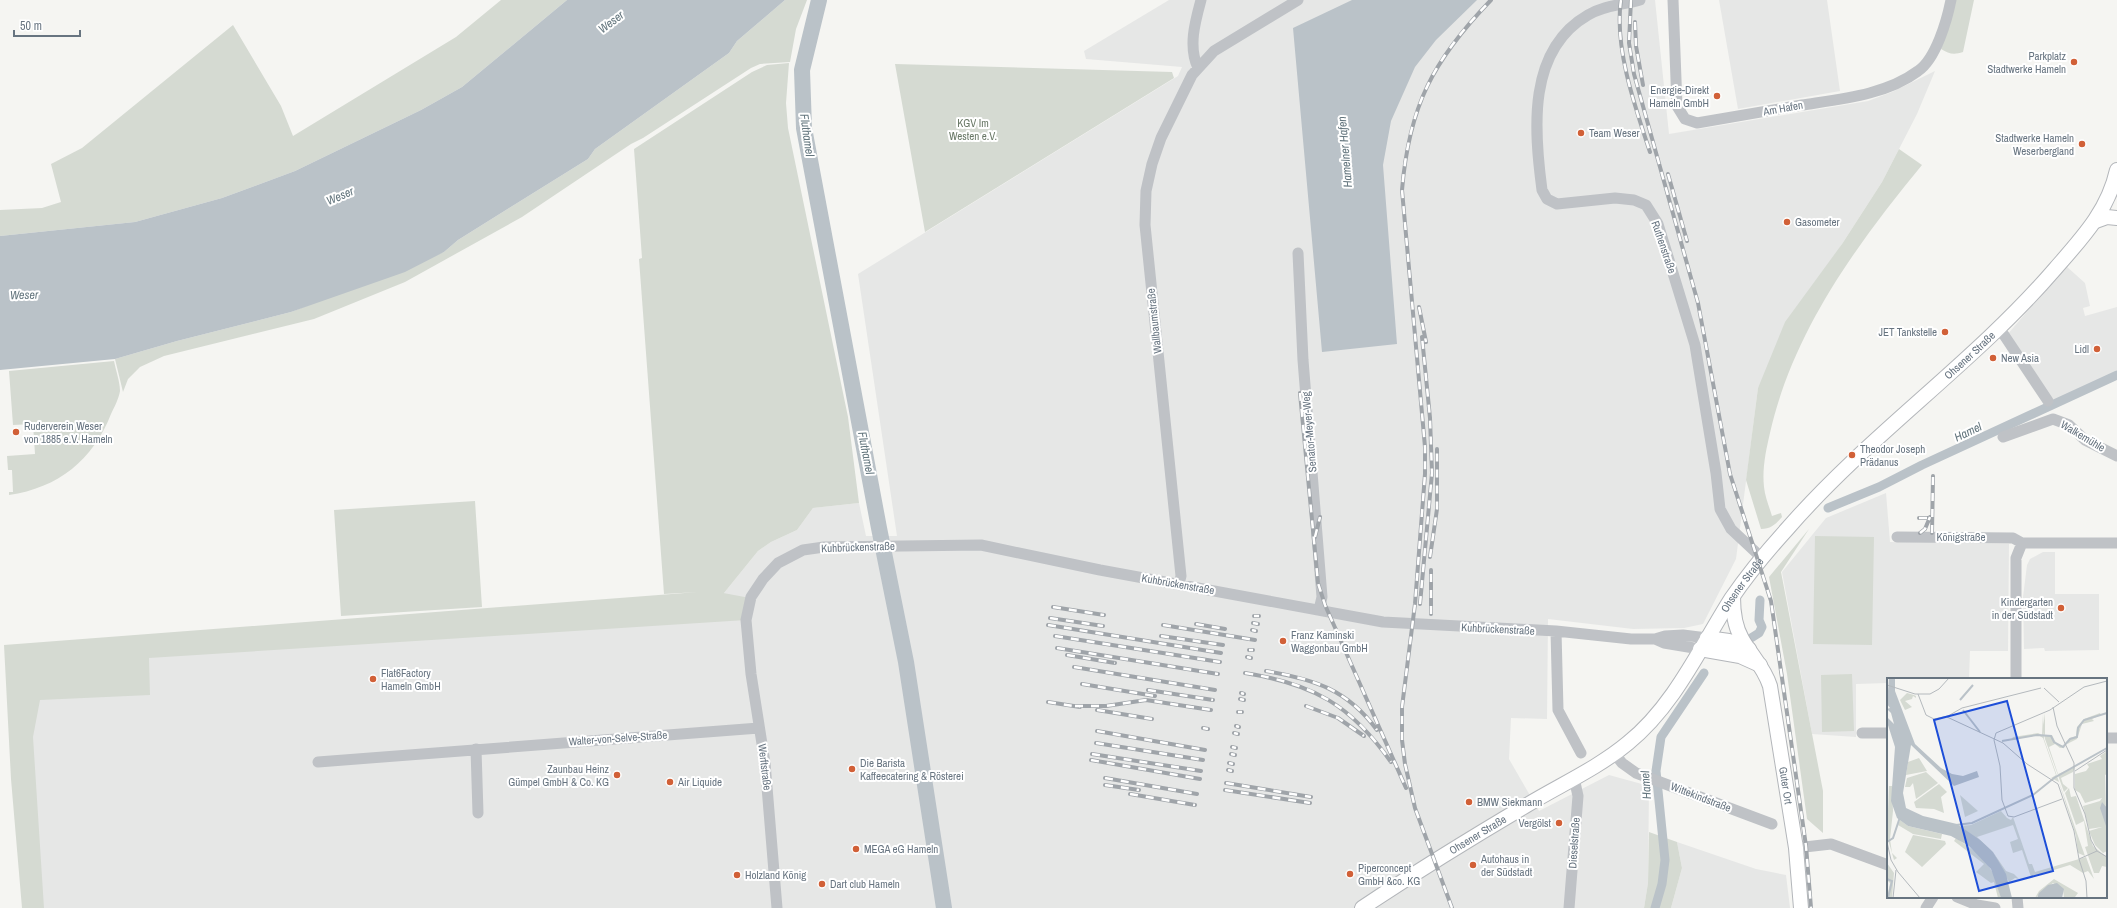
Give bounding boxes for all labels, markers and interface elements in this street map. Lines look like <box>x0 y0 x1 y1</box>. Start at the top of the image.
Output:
water label: Weser <box>595 7 628 37</box>
scale bar <box>14 12 80 38</box>
text: 50 m <box>20 18 42 34</box>
place label: Parkplatz Stadtwerke Hameln <box>1987 49 2066 76</box>
marker: Parkplatz Stadtwerke Hameln <box>2069 57 2079 67</box>
place label: Energie-Direkt Hameln GmbH <box>1649 83 1709 110</box>
marker: Energie-Direkt Hameln GmbH <box>1712 91 1722 101</box>
street label: Am Hafen <box>1761 98 1804 119</box>
water label: Fluthamel <box>796 112 818 158</box>
park label: KGV Im Westen e.V. <box>949 116 997 143</box>
water label: Hamelner Hafen <box>1334 116 1356 188</box>
place label: Team Weser <box>1589 126 1639 140</box>
marker: Team Weser <box>1576 128 1586 138</box>
place label: Stadtwerke Hameln Weserbergland <box>1995 131 2074 158</box>
marker: Stadtwerke Hameln Weserbergland <box>2077 139 2087 149</box>
water label: Weser <box>324 183 357 209</box>
place label: Gasometer <box>1795 215 1840 229</box>
marker: Gasometer <box>1782 217 1792 227</box>
street label: Ruthenstraße <box>1648 219 1680 275</box>
water label: Weser <box>10 287 39 303</box>
street label: Wallbaumstraße <box>1144 288 1164 354</box>
place label: JET Tankstelle <box>1878 325 1937 339</box>
marker: JET Tankstelle <box>1940 327 1950 337</box>
street label: Ohsener Straße <box>1941 328 1998 382</box>
place label: Lidl <box>2074 342 2089 356</box>
marker: Lidl <box>2092 344 2102 354</box>
place label: New Asia <box>2001 351 2039 365</box>
marker: New Asia <box>1988 353 1998 363</box>
street label: Senator-Meyer-Weg <box>1298 391 1320 473</box>
street label: Walkemühle <box>2058 417 2108 455</box>
water label: Hamel <box>1952 418 1985 445</box>
place label: Ruderverein Weser von 1885 e.V. Hameln <box>24 419 112 446</box>
marker: Ruderverein Weser von 1885 e.V. Hameln <box>11 427 21 437</box>
water label: Fluthamel <box>854 430 878 477</box>
place label: Theodor Joseph Prädanus <box>1860 442 1925 469</box>
marker: Theodor Joseph Prädanus <box>1847 450 1857 460</box>
street label: Königstraße <box>1936 530 1986 544</box>
street label: Kuhbrückenstraße <box>821 539 895 555</box>
street label: Ohsener Straße <box>1718 555 1767 615</box>
street label: Kuhbrückenstraße <box>1140 571 1216 597</box>
place label: Kindergarten in der Südstadt <box>1992 595 2053 622</box>
marker: Kindergarten in der Südstadt <box>2056 603 2066 613</box>
street label: Kuhbrückenstraße <box>1461 620 1535 638</box>
place label: Franz Kaminski Waggonbau GmbH <box>1291 628 1368 655</box>
marker: Franz Kaminski Waggonbau GmbH <box>1278 636 1288 646</box>
place label: Flat6Factory Hameln GmbH <box>381 666 441 693</box>
marker: Flat6Factory Hameln GmbH <box>368 674 378 684</box>
inset map <box>1887 678 2107 898</box>
street label: Walter-von-Selve-Straße <box>568 728 668 748</box>
street label: Werftstraße <box>755 743 775 791</box>
place label: Die Barista Kaffeecatering & Rösterei <box>860 756 964 783</box>
place label: Zaunbau Heinz Gümpel GmbH & Co. KG <box>508 762 609 789</box>
marker: Die Barista Kaffeecatering & Rösterei <box>847 764 857 774</box>
street label: Guter Ort <box>1776 766 1796 806</box>
water label: Hamel <box>1637 769 1655 800</box>
marker: Zaunbau Heinz Gümpel GmbH & Co. KG <box>612 770 622 780</box>
place label: Air Liquide <box>677 775 722 789</box>
marker: Air Liquide <box>665 777 675 787</box>
street label: Wittekindstraße <box>1669 779 1733 815</box>
place label: BMW Siekmann <box>1477 795 1542 809</box>
marker: BMW Siekmann <box>1464 797 1474 807</box>
street label: Ohsener Straße <box>1447 812 1509 857</box>
place label: Vergölst <box>1518 816 1551 830</box>
street label: Dieselstraße <box>1565 817 1583 869</box>
marker: Vergölst <box>1554 818 1564 828</box>
place label: MEGA eG Hameln <box>864 842 938 856</box>
marker: MEGA eG Hameln <box>851 844 861 854</box>
place label: Autohaus in der Südstadt <box>1480 852 1533 879</box>
marker: Autohaus in der Südstadt <box>1468 860 1478 870</box>
place label: Piperconcept GmbH &co. KG <box>1358 861 1420 888</box>
place label: Holzland König <box>745 868 806 882</box>
marker: Piperconcept GmbH &co. KG <box>1345 869 1355 879</box>
marker: Holzland König <box>732 870 742 880</box>
place label: Dart club Hameln <box>830 877 900 891</box>
marker: Dart club Hameln <box>817 879 827 889</box>

